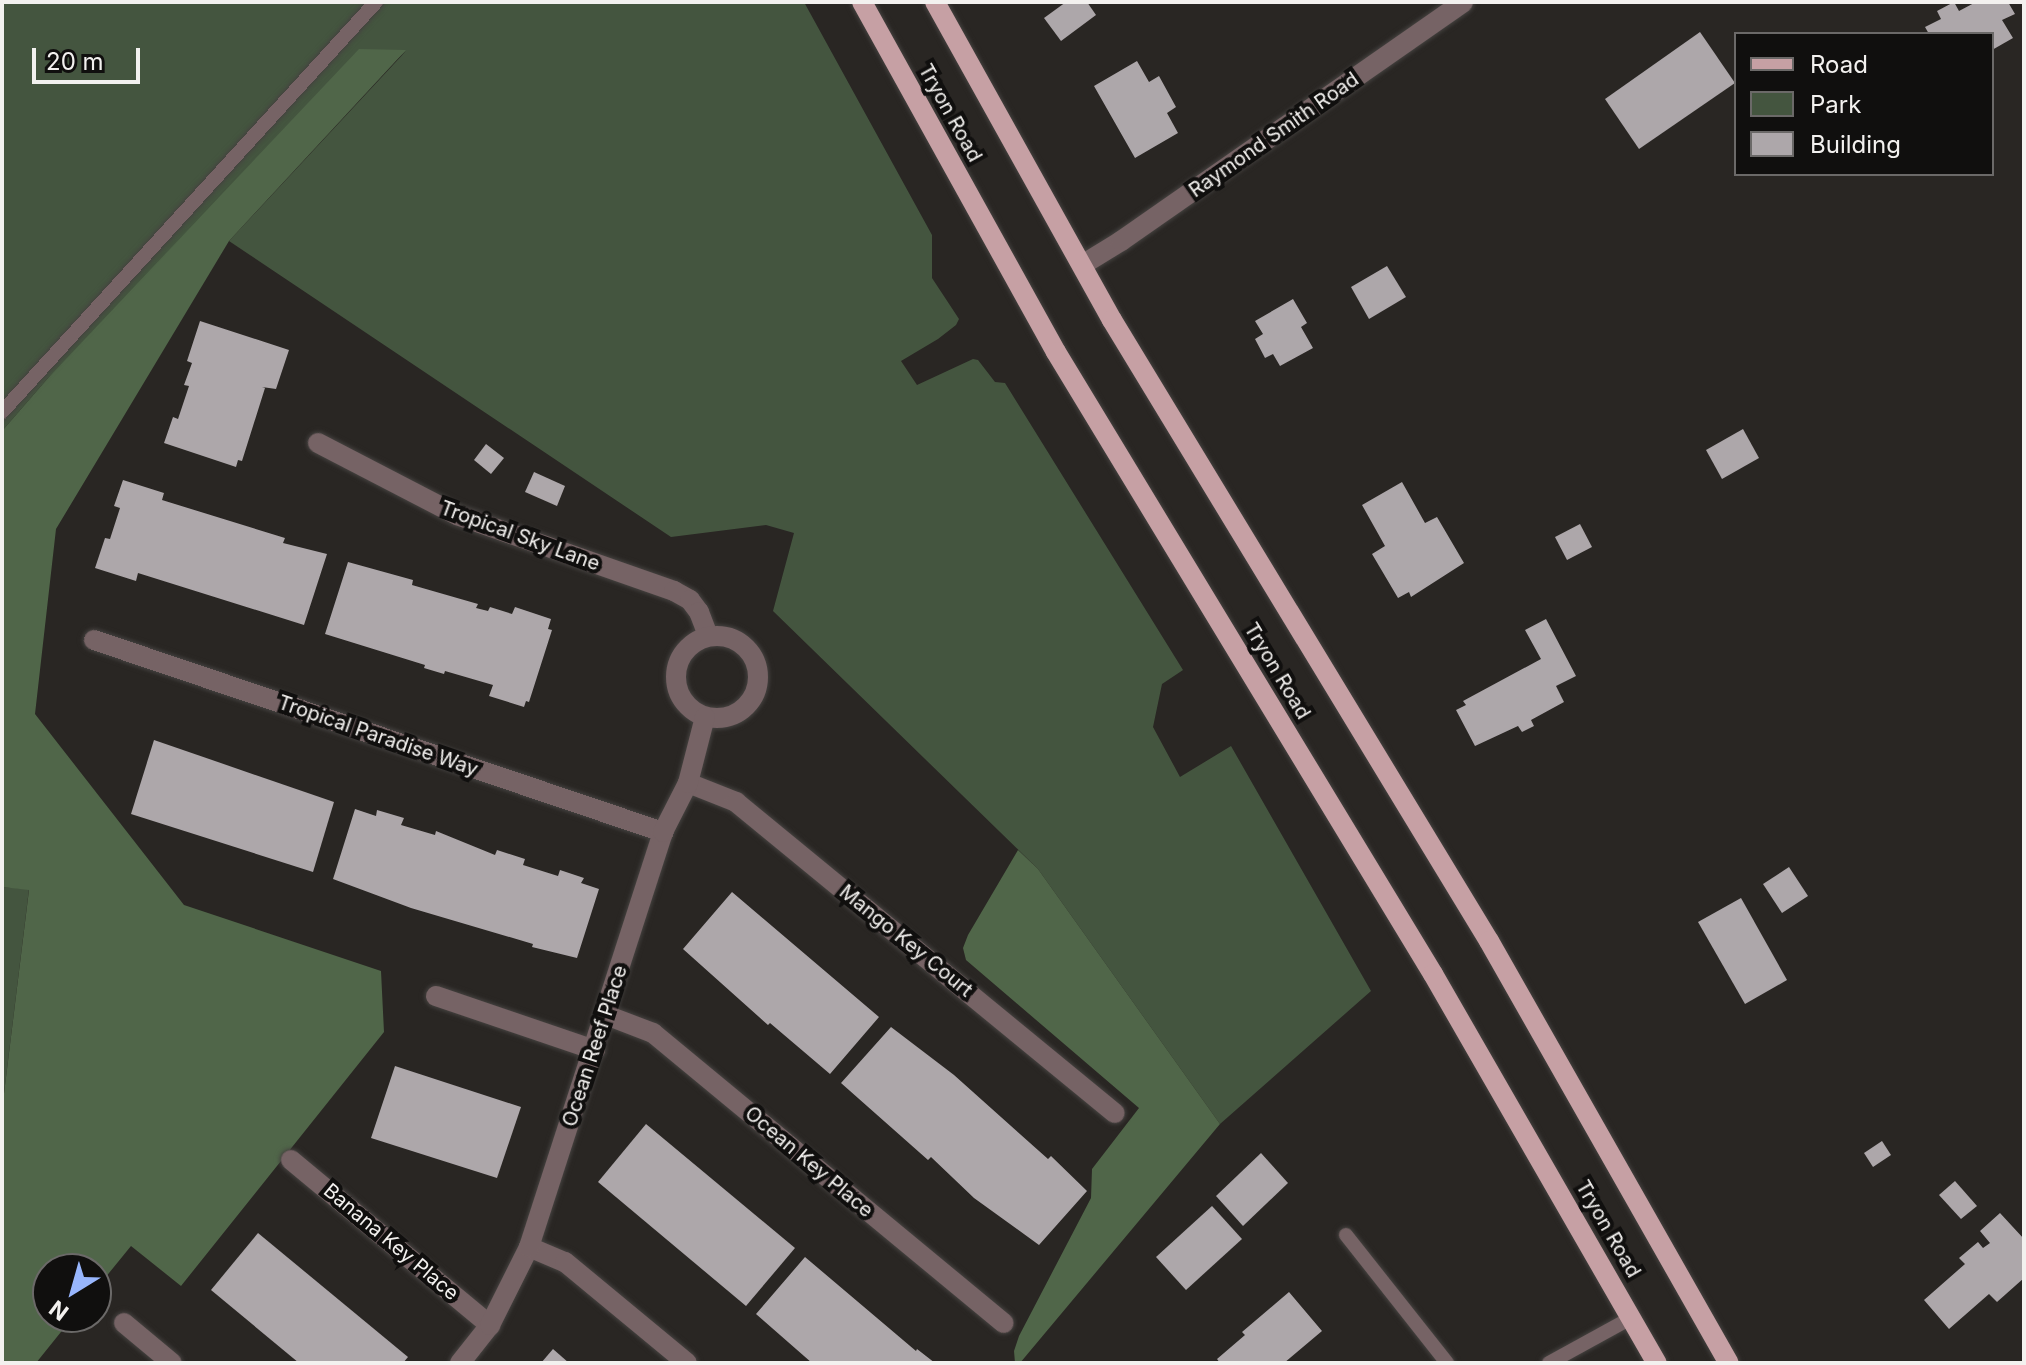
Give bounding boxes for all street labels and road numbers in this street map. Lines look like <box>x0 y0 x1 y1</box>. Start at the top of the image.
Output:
street label: Tryon Road <box>913 60 987 166</box>
street label: Raymond Smith Road <box>1185 67 1363 203</box>
street label: Tropical Sky Lane <box>437 496 603 576</box>
street label: Tryon Road <box>1239 618 1315 724</box>
street label: Tropical Paradise Way <box>275 690 481 782</box>
street label: Mango Key Court <box>834 880 978 1002</box>
street label: Ocean Reef Place <box>558 962 632 1130</box>
street label: Ocean Key Place <box>740 1101 878 1223</box>
street label: Tryon Road <box>1571 1176 1645 1282</box>
street label: Banana Key Place <box>319 1179 463 1305</box>

